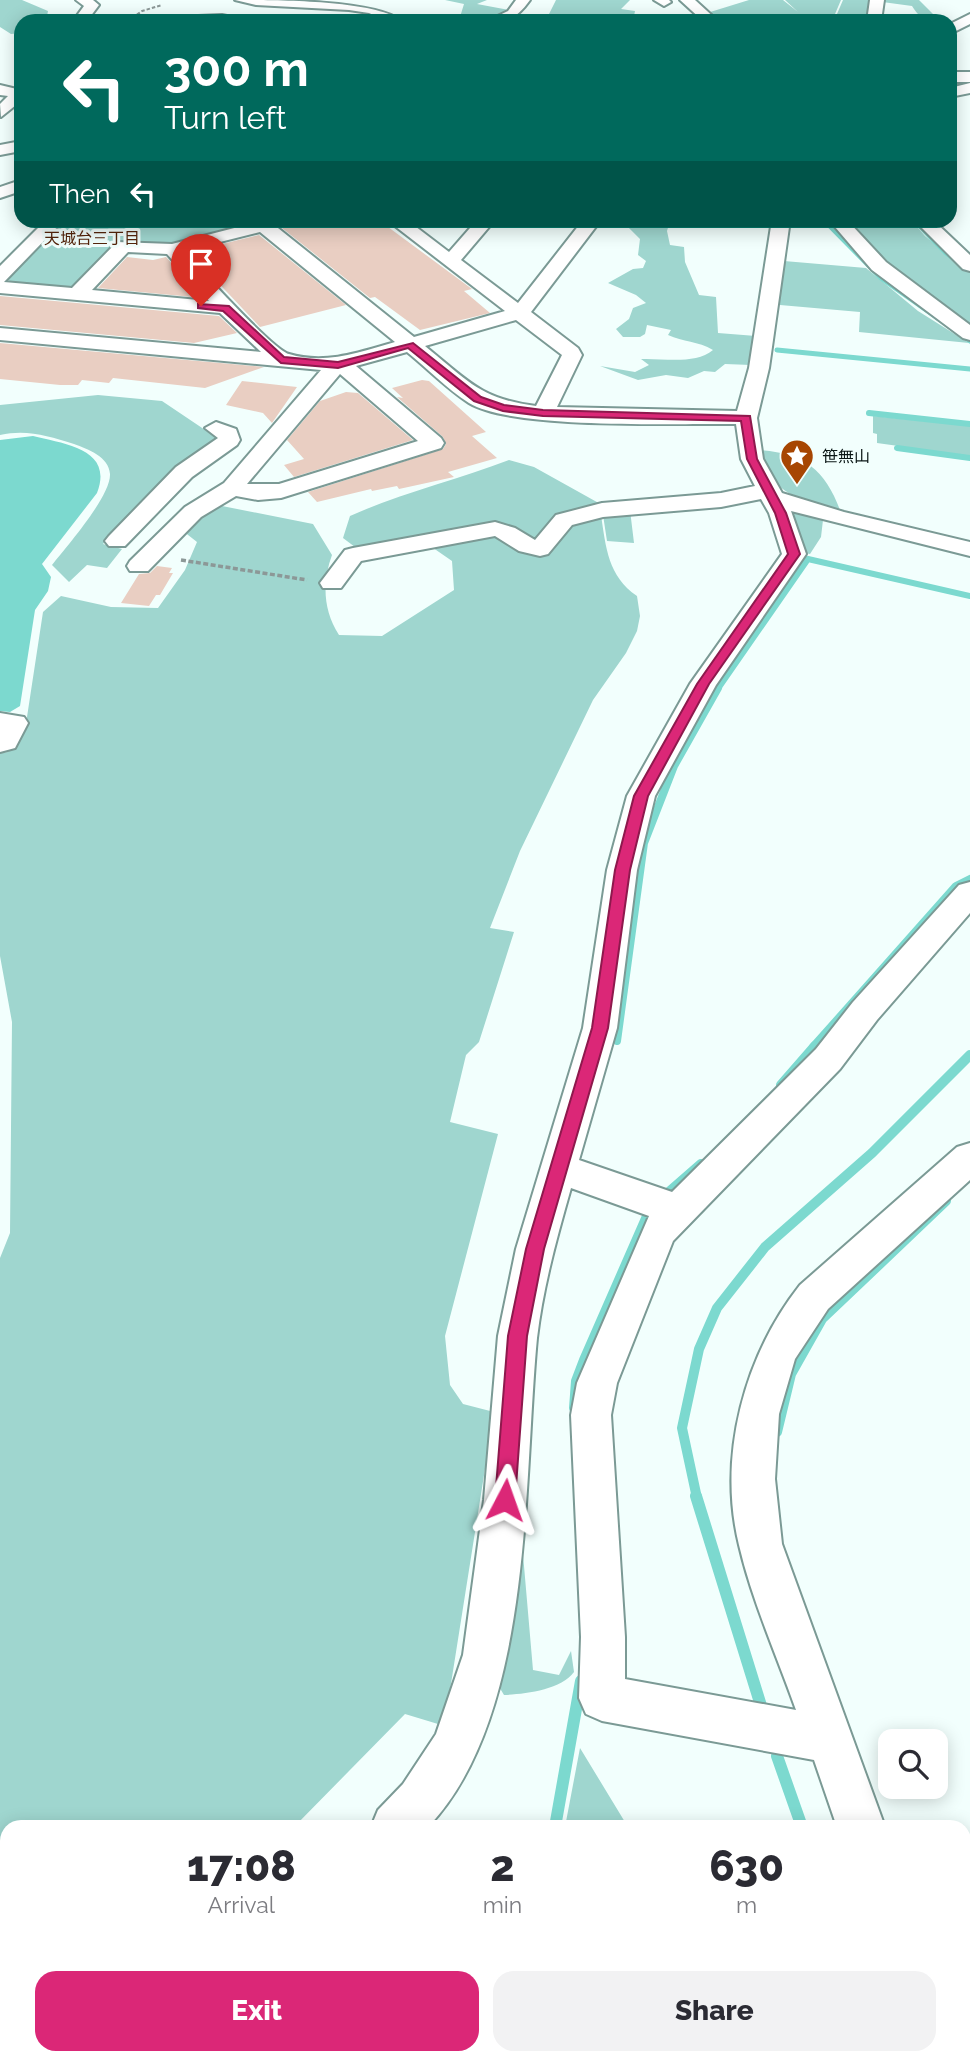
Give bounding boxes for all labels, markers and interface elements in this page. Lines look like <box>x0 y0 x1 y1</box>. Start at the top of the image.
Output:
text: 300 m <box>164 40 309 97</box>
icon: left <box>49 42 140 133</box>
text: Turn left <box>164 99 286 136</box>
icon: left <box>124 175 162 213</box>
text: Then <box>49 179 110 209</box>
district label: 天城台三丁目 <box>44 229 140 248</box>
pin <box>171 234 231 306</box>
icon: arrive <box>182 245 220 283</box>
place icon: 笹無山 <box>778 437 816 486</box>
place label: 笹無山 <box>822 447 870 466</box>
position arrow <box>468 1463 542 1537</box>
map controls <box>878 1729 948 1799</box>
button: search <box>878 1729 948 1799</box>
text: 17:08 <box>187 1842 296 1891</box>
text: 2 <box>490 1842 515 1891</box>
text: 630 <box>709 1842 784 1891</box>
text: Arrival <box>208 1891 275 1918</box>
text: min <box>483 1891 522 1918</box>
text: m <box>736 1891 757 1918</box>
button: Exit <box>35 1971 479 2051</box>
button: Share <box>493 1971 936 2051</box>

